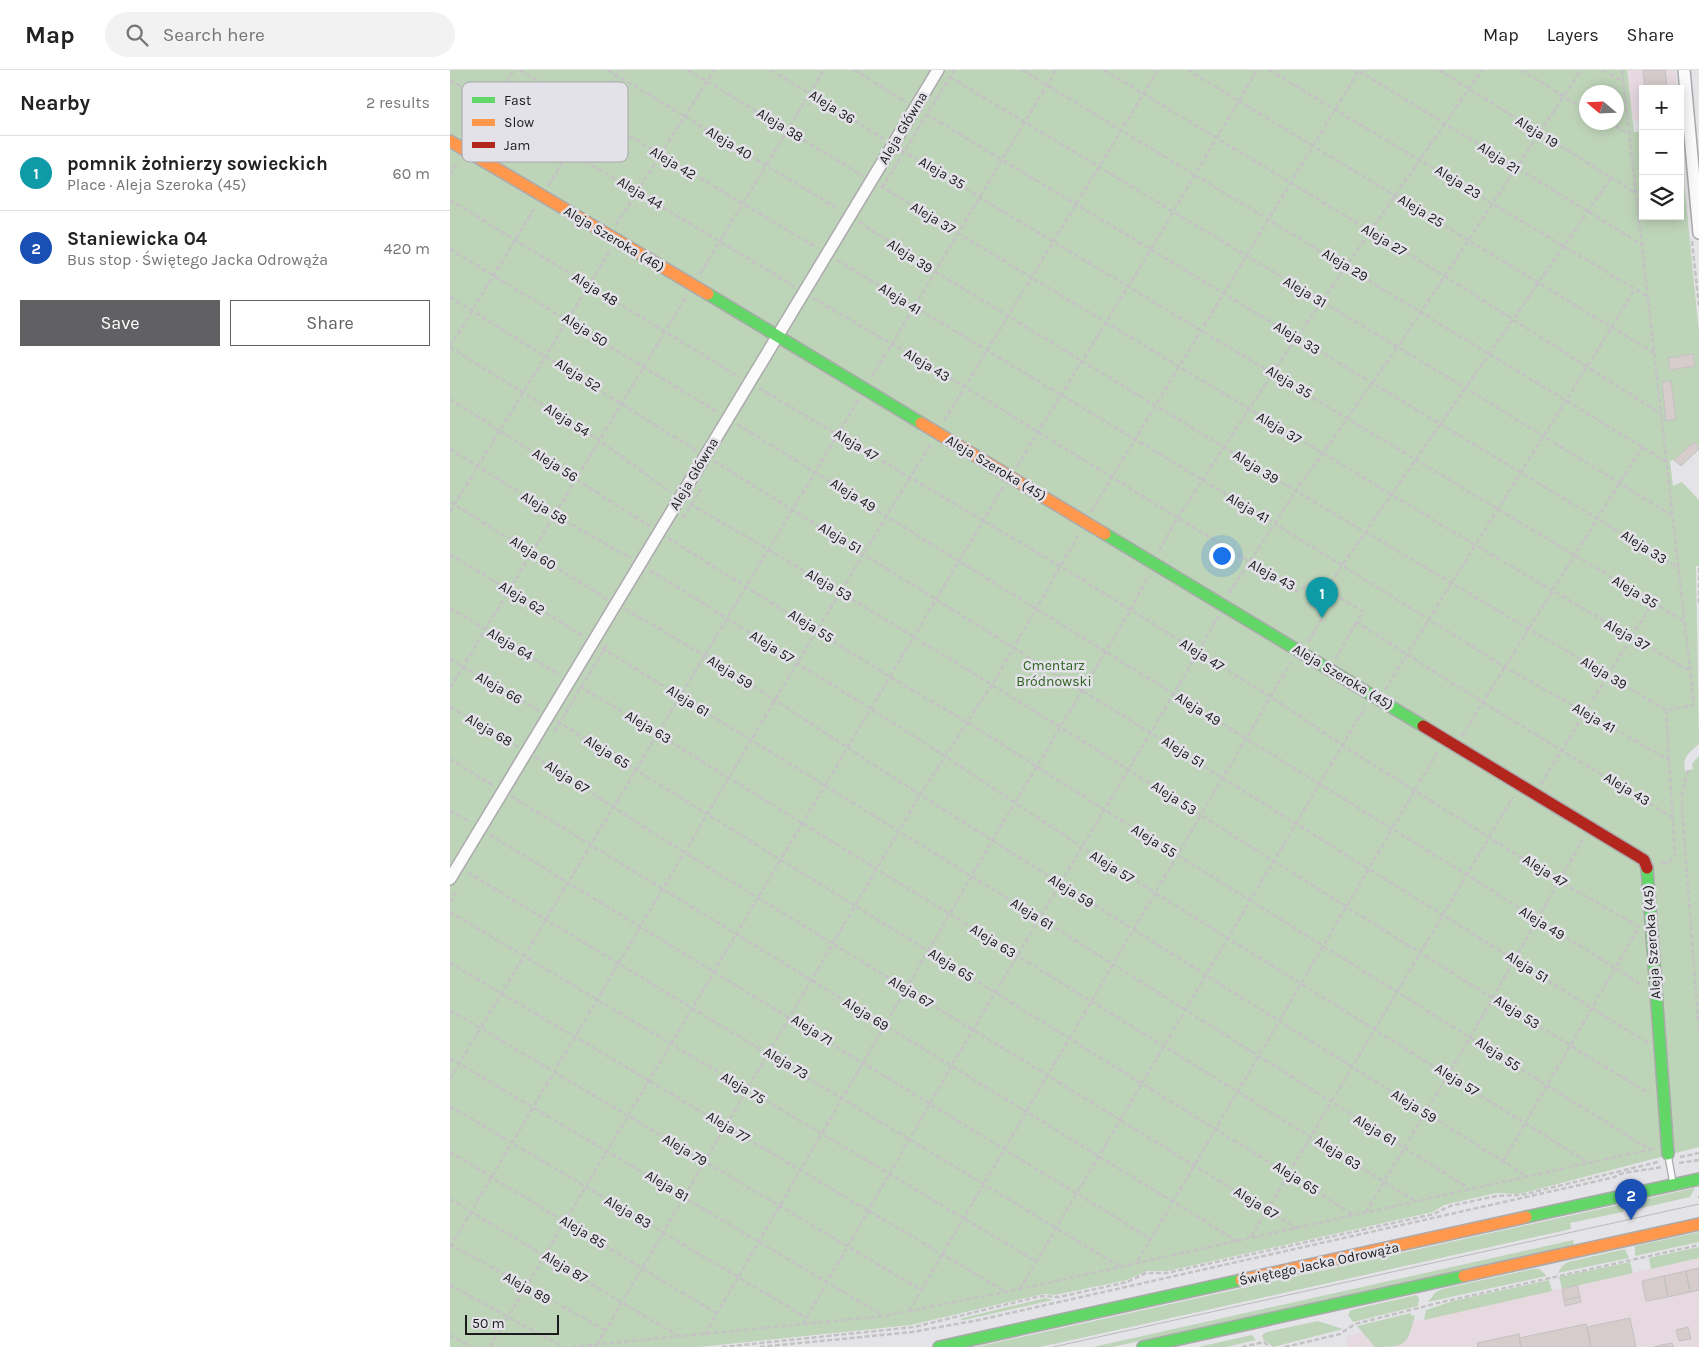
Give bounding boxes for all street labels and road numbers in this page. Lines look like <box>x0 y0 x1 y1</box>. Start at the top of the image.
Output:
street label: Aleja 36 <box>806 86 858 128</box>
street label: Aleja Główna <box>875 89 931 167</box>
street label: Aleja 38 <box>754 104 806 146</box>
street label: Aleja 19 <box>1512 112 1562 152</box>
street label: Aleja 40 <box>703 123 755 163</box>
street label: Aleja 21 <box>1475 138 1523 178</box>
street label: Aleja 42 <box>647 143 699 183</box>
street label: Aleja 35 <box>916 153 968 193</box>
street label: Aleja 23 <box>1432 161 1484 203</box>
street label: Aleja 44 <box>614 173 666 213</box>
street label: Aleja 25 <box>1395 191 1447 231</box>
street label: Aleja 37 <box>907 198 959 238</box>
street label: Aleja Szeroka (46) <box>561 202 667 276</box>
street label: Aleja 27 <box>1359 220 1410 260</box>
street label: Aleja 39 <box>884 235 936 277</box>
street label: Aleja 29 <box>1319 245 1371 285</box>
street label: Aleja 48 <box>569 268 621 310</box>
street label: Aleja 31 <box>1280 272 1330 312</box>
street label: Aleja 41 <box>876 279 924 319</box>
street label: Aleja 50 <box>559 309 611 351</box>
street label: Aleja 33 <box>1271 318 1323 358</box>
street label: Aleja 43 <box>901 345 953 385</box>
street label: Aleja 52 <box>552 354 604 396</box>
street label: Aleja 35 <box>1263 362 1315 402</box>
street label: Aleja 54 <box>541 399 593 441</box>
street label: Aleja 37 <box>1253 408 1305 448</box>
street label: Aleja 47 <box>831 425 882 465</box>
street label: Aleja Szeroka (45) <box>943 431 1049 505</box>
street label: Aleja Główna <box>666 435 722 513</box>
street label: Aleja 56 <box>529 444 581 486</box>
street label: Aleja 39 <box>1230 446 1282 488</box>
street label: Aleja 49 <box>827 474 879 516</box>
street label: Aleja 58 <box>518 488 570 528</box>
street label: Aleja 41 <box>1223 489 1273 527</box>
street label: Aleja 51 <box>815 519 865 557</box>
street label: Aleja 33 <box>1618 526 1670 568</box>
street label: Aleja 60 <box>507 532 559 574</box>
street label: Aleja 43 <box>1246 556 1298 594</box>
street label: Aleja 53 <box>803 565 855 605</box>
street label: Aleja 35 <box>1609 572 1661 612</box>
street label: Aleja 62 <box>496 577 548 619</box>
street label: Aleja 55 <box>785 605 837 647</box>
street label: Aleja 37 <box>1601 615 1653 655</box>
street label: Aleja 64 <box>484 624 536 664</box>
street label: Aleja 57 <box>747 627 798 667</box>
street label: Aleja 47 <box>1177 635 1228 675</box>
street label: Aleja Szeroka (45) <box>1290 640 1396 714</box>
street label: Aleja 59 <box>704 651 756 693</box>
street label: Aleja 39 <box>1578 653 1630 693</box>
street label: Aleja 66 <box>473 668 525 708</box>
street label: Aleja 61 <box>663 681 713 721</box>
street label: Aleja 49 <box>1172 688 1224 730</box>
street label: Aleja 41 <box>1569 699 1619 737</box>
street label: Aleja 63 <box>622 707 674 747</box>
street label: Aleja 68 <box>463 710 515 750</box>
street label: Aleja 65 <box>581 731 633 773</box>
street label: Aleja 51 <box>1159 732 1207 772</box>
street label: Aleja 67 <box>542 756 593 798</box>
street label: Aleja 43 <box>1601 769 1653 809</box>
street label: Aleja 53 <box>1148 777 1200 819</box>
street label: Aleja 55 <box>1128 820 1180 862</box>
street label: Aleja 57 <box>1087 847 1138 887</box>
street label: Aleja 47 <box>1520 851 1571 891</box>
street label: Aleja 59 <box>1045 870 1097 912</box>
street label: Aleja Szeroka (45) <box>1640 884 1664 1000</box>
street label: Aleja 61 <box>1007 894 1057 934</box>
street label: Aleja 49 <box>1516 902 1568 944</box>
street label: Aleja 63 <box>967 920 1019 962</box>
street label: Aleja 65 <box>925 944 977 986</box>
street label: Aleja 51 <box>1503 947 1551 987</box>
street label: Aleja 67 <box>886 972 937 1012</box>
street label: Aleja 53 <box>1491 991 1543 1033</box>
street label: Aleja 69 <box>840 993 892 1035</box>
street label: Aleja 71 <box>788 1011 836 1049</box>
street label: Aleja 55 <box>1472 1033 1524 1075</box>
street label: Aleja 73 <box>760 1043 812 1083</box>
street label: Aleja 57 <box>1432 1060 1483 1100</box>
street label: Aleja 75 <box>718 1068 768 1108</box>
street label: Aleja 59 <box>1388 1085 1440 1127</box>
street label: Aleja 77 <box>703 1107 753 1147</box>
street label: Aleja 61 <box>1350 1111 1400 1149</box>
street label: Aleja 79 <box>660 1130 710 1170</box>
street label: Aleja 63 <box>1312 1132 1364 1174</box>
street label: Aleja 65 <box>1270 1157 1322 1199</box>
street label: Aleja 81 <box>642 1166 692 1206</box>
street label: Aleja 67 <box>1231 1183 1282 1223</box>
street label: Aleja 83 <box>601 1192 655 1232</box>
street label: Aleja 85 <box>557 1212 609 1252</box>
street label: Świętego Jacka Odrowąża <box>1237 1239 1401 1289</box>
street label: Aleja 87 <box>539 1247 591 1287</box>
street label: Aleja 89 <box>500 1268 554 1308</box>

